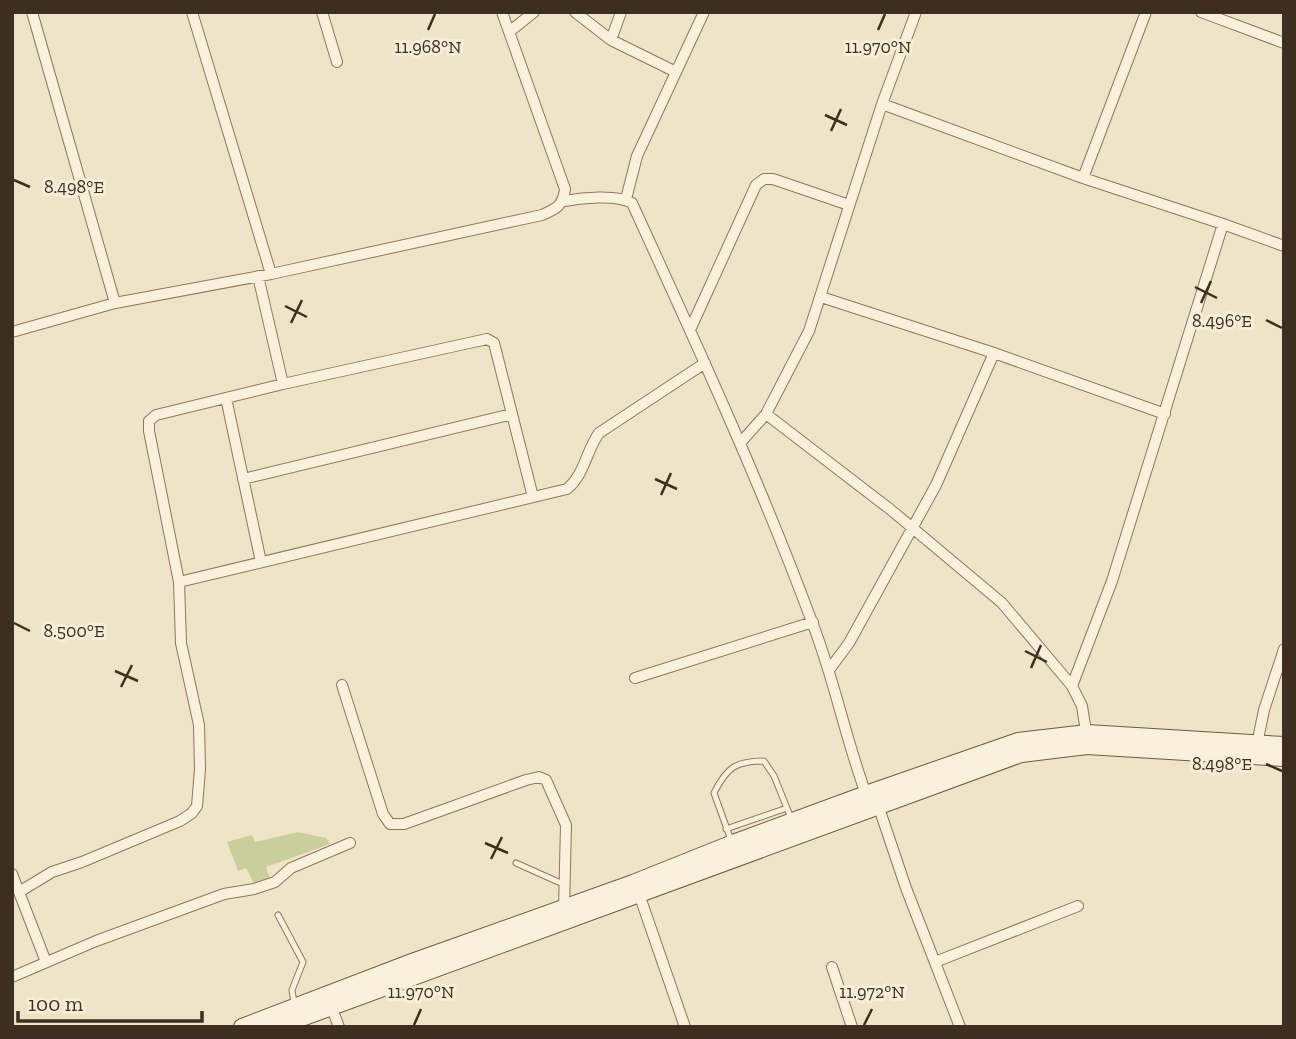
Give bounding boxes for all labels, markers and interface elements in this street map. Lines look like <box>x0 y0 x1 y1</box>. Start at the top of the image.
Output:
text: 11.968°N <box>395 36 461 58</box>
text: 11.970°N <box>845 36 911 58</box>
text: 8.498°E <box>44 176 104 198</box>
text: 8.496°E <box>1192 310 1252 332</box>
text: 8.500°E <box>44 620 104 642</box>
text: 8.498°E <box>1192 753 1252 775</box>
scale bar <box>18 979 201 1023</box>
text: 11.970°N <box>388 981 454 1003</box>
text: 11.972°N <box>839 981 905 1003</box>
text: 100 m <box>28 991 83 1016</box>

